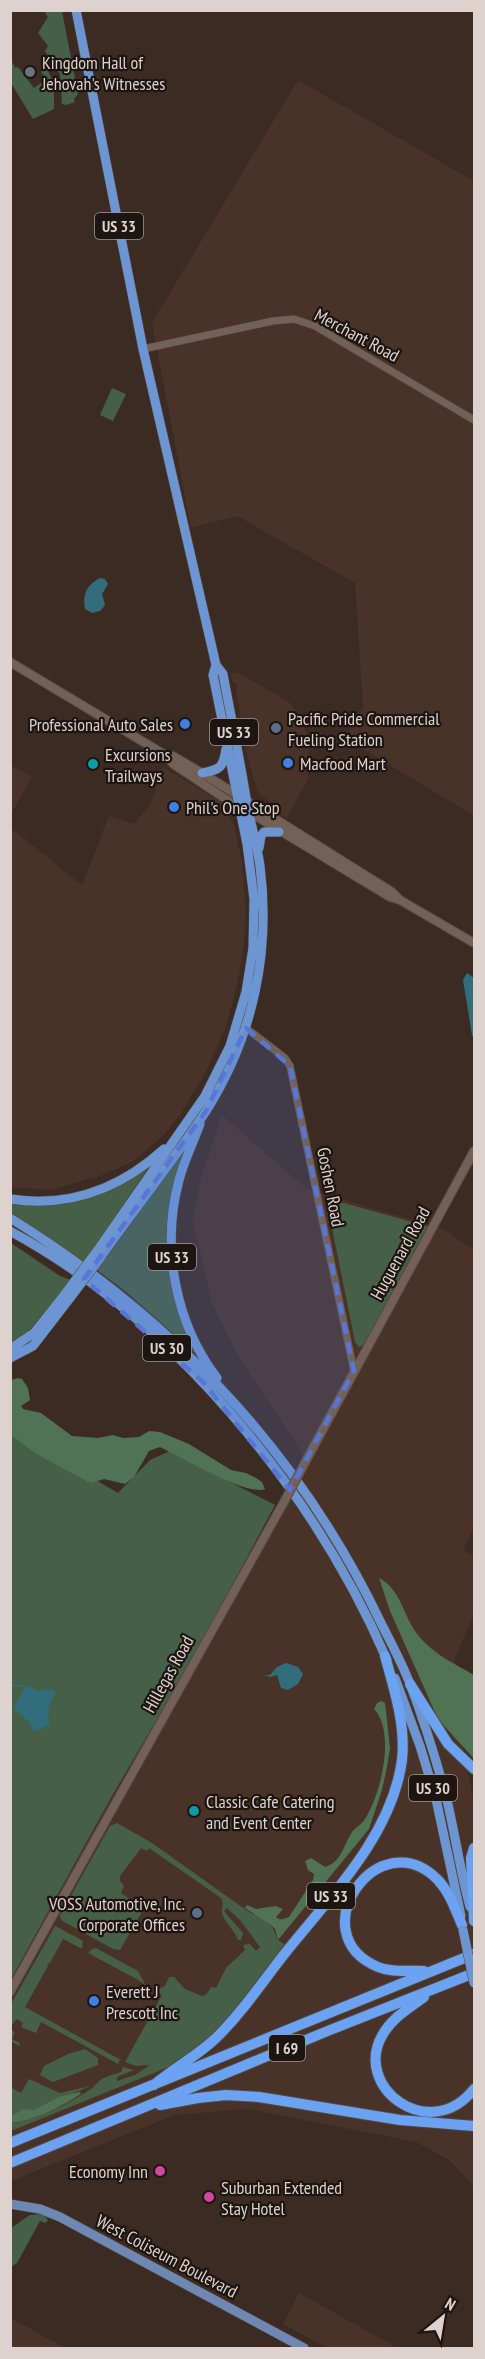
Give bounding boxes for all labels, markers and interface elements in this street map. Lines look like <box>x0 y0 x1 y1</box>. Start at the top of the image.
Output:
place label: Kingdom Hall of Jehovah's Witnesses <box>41 51 165 95</box>
marker: Kingdom Hall of Jehovah's Witnesses <box>23 65 37 79</box>
road number: US 33 <box>95 213 143 239</box>
street label: Merchant Road <box>311 303 403 367</box>
place label: Pacific Pride Commercial Fueling Station <box>288 707 440 751</box>
place label: Professional Auto Sales <box>29 713 173 736</box>
marker: Professional Auto Sales <box>178 717 192 731</box>
road number: US 33 <box>210 719 258 745</box>
marker: Pacific Pride Commercial Fueling Station <box>269 721 283 735</box>
place label: Excursions Trailways <box>105 743 171 787</box>
place label: Macfood Mart <box>300 752 386 775</box>
marker: Macfood Mart <box>281 756 295 770</box>
marker: Excursions Trailways <box>86 757 100 771</box>
place label: Phil's One Stop <box>186 796 280 819</box>
marker: Phil's One Stop <box>167 800 181 814</box>
street label: Goshen Road <box>312 1145 350 1229</box>
street label: Huguenard Road <box>365 1202 435 1304</box>
road number: US 33 <box>148 1244 196 1270</box>
road number: US 30 <box>143 1335 191 1361</box>
street label: Hillegas Road <box>137 1631 199 1717</box>
road number: US 30 <box>409 1775 457 1801</box>
place label: Classic Cafe Catering and Event Center <box>206 1790 335 1834</box>
marker: Classic Cafe Catering and Event Center <box>187 1804 201 1818</box>
road number: US 33 <box>307 1883 355 1909</box>
place label: VOSS Automotive, Inc. Corporate Offices <box>48 1892 185 1936</box>
marker: VOSS Automotive, Inc. Corporate Offices <box>190 1906 204 1920</box>
place label: Everett J Prescott Inc <box>106 1980 179 2024</box>
marker: Everett J Prescott Inc <box>87 1994 101 2008</box>
road number: I 69 <box>269 2035 305 2061</box>
place label: Economy Inn <box>69 2160 148 2183</box>
marker: Economy Inn <box>153 2164 167 2178</box>
place label: Suburban Extended Stay Hotel <box>221 2176 342 2220</box>
marker: Suburban Extended Stay Hotel <box>202 2190 216 2204</box>
street label: West Coliseum Boulevard <box>93 2209 241 2303</box>
north arrow <box>413 2287 473 2347</box>
text: N <box>442 2293 459 2315</box>

